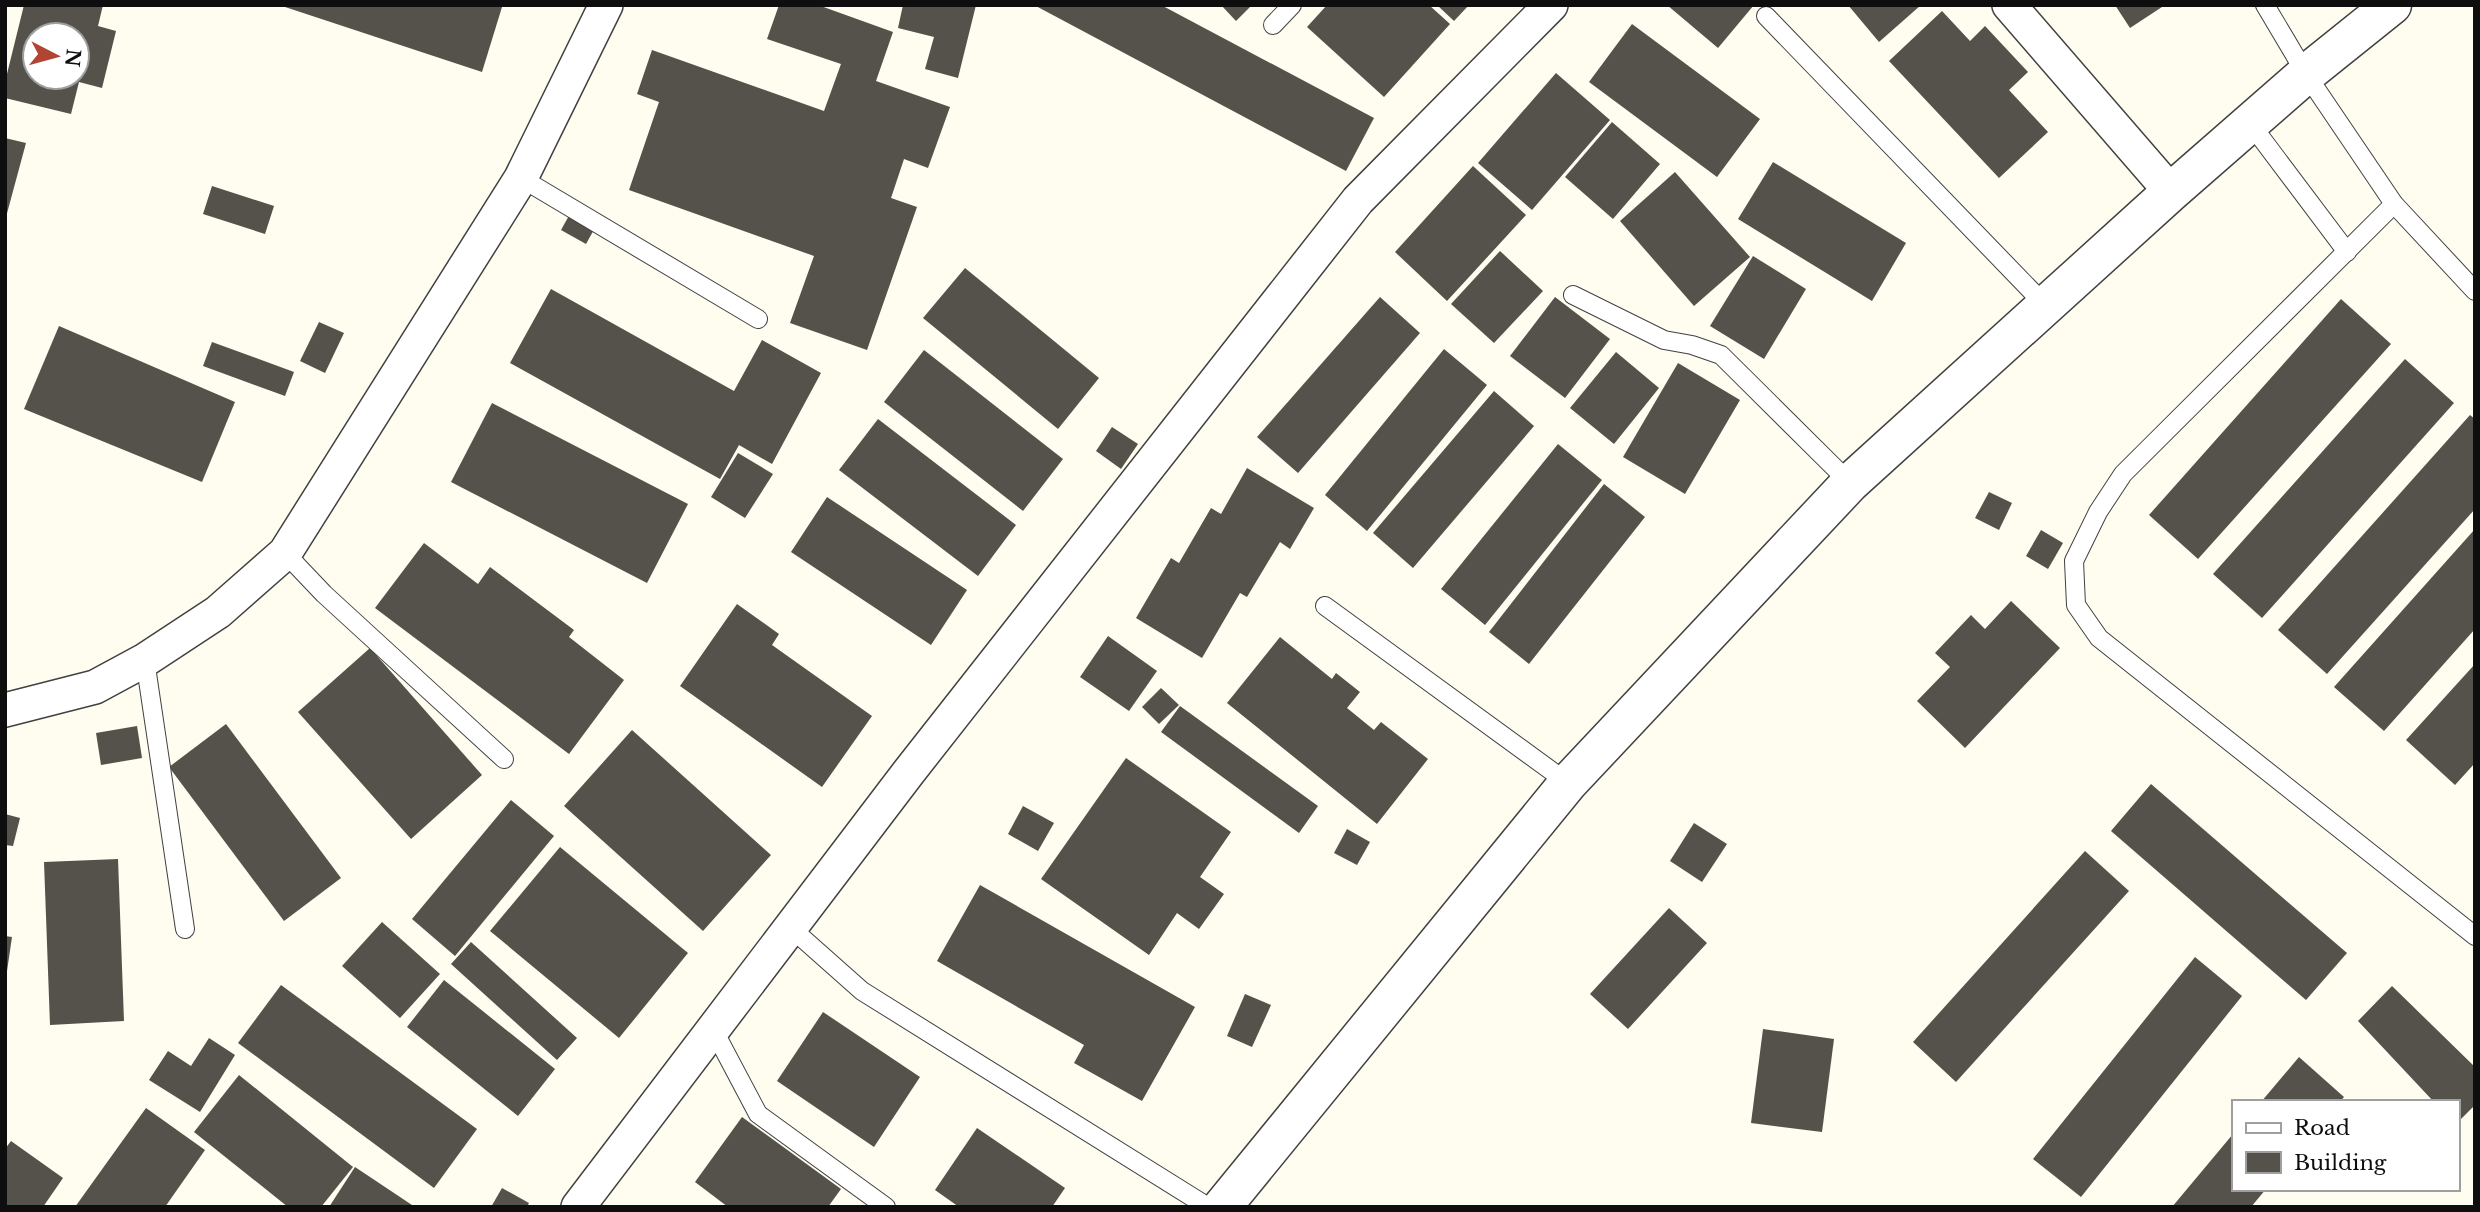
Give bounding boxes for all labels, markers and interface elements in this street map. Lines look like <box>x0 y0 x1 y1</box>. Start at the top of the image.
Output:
north arrow <box>21 21 91 91</box>
text: N <box>60 48 85 68</box>
legend <box>2232 1100 2459 1191</box>
text: Road <box>2294 1115 2350 1141</box>
text: Building <box>2294 1150 2387 1176</box>

